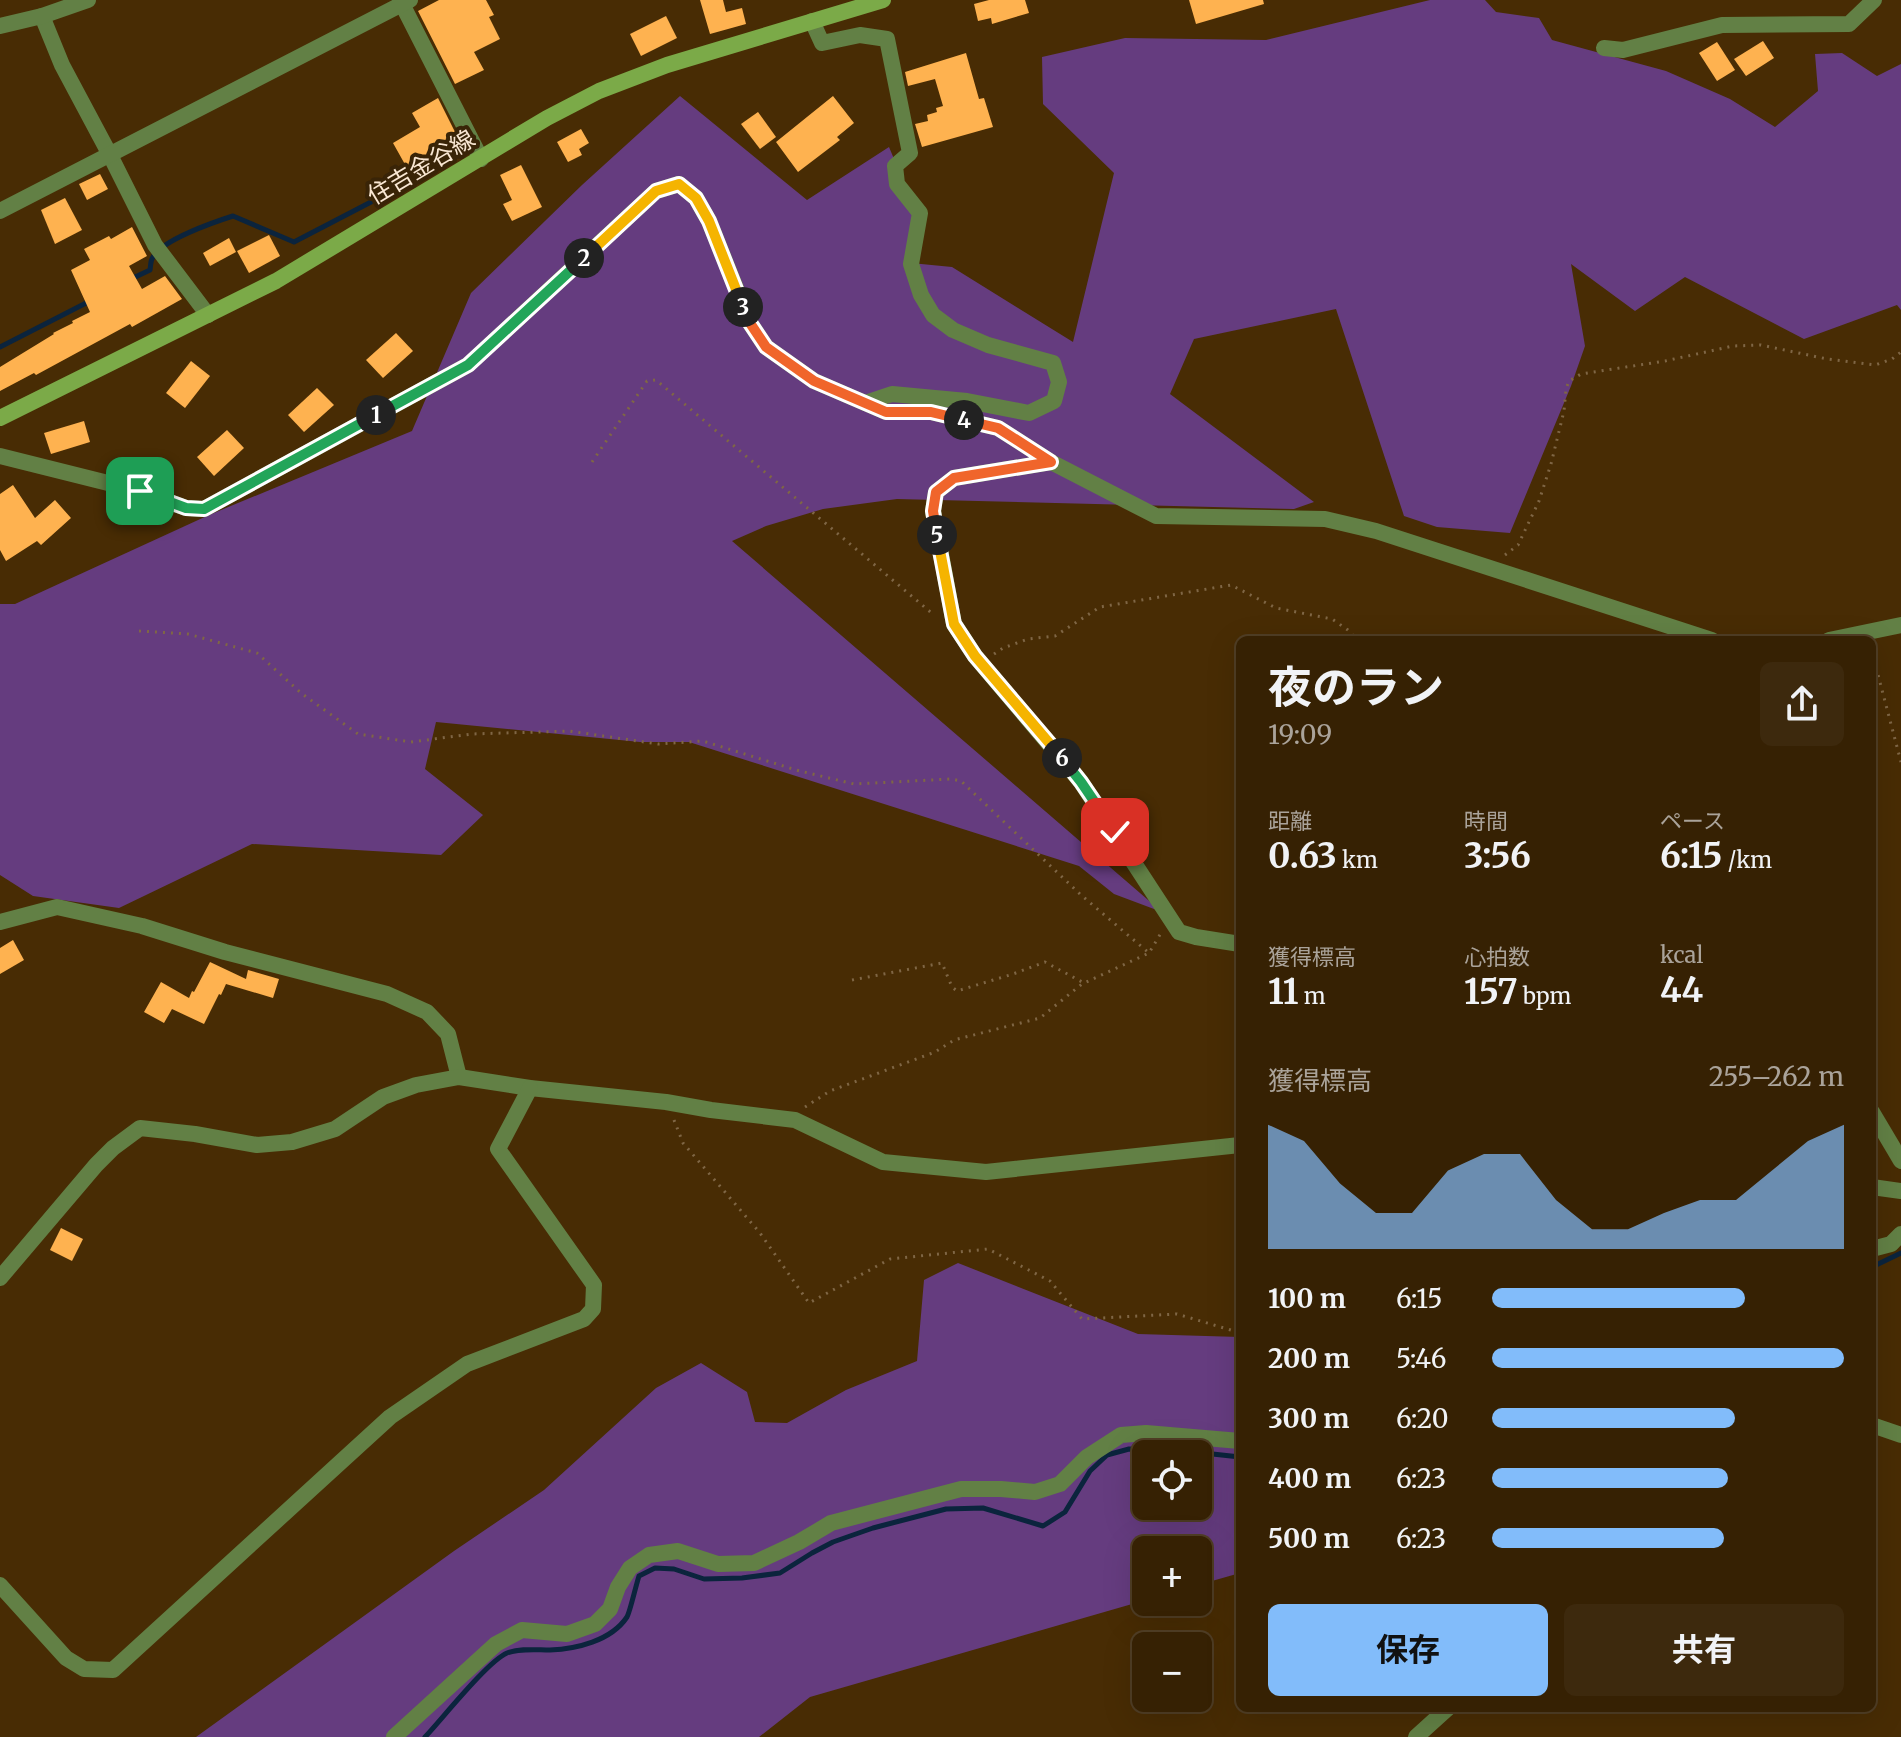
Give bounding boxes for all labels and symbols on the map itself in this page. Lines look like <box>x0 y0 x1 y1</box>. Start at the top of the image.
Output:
street label: 住吉金谷線 <box>362 123 480 211</box>
pin: 2 <box>564 238 604 278</box>
pin: 3 <box>723 287 763 327</box>
pin: 1 <box>356 395 396 435</box>
pin: 4 <box>944 400 984 440</box>
pin <box>106 457 174 525</box>
pin: 5 <box>917 515 957 555</box>
pin: 6 <box>1042 738 1082 778</box>
pin <box>1081 798 1149 866</box>

